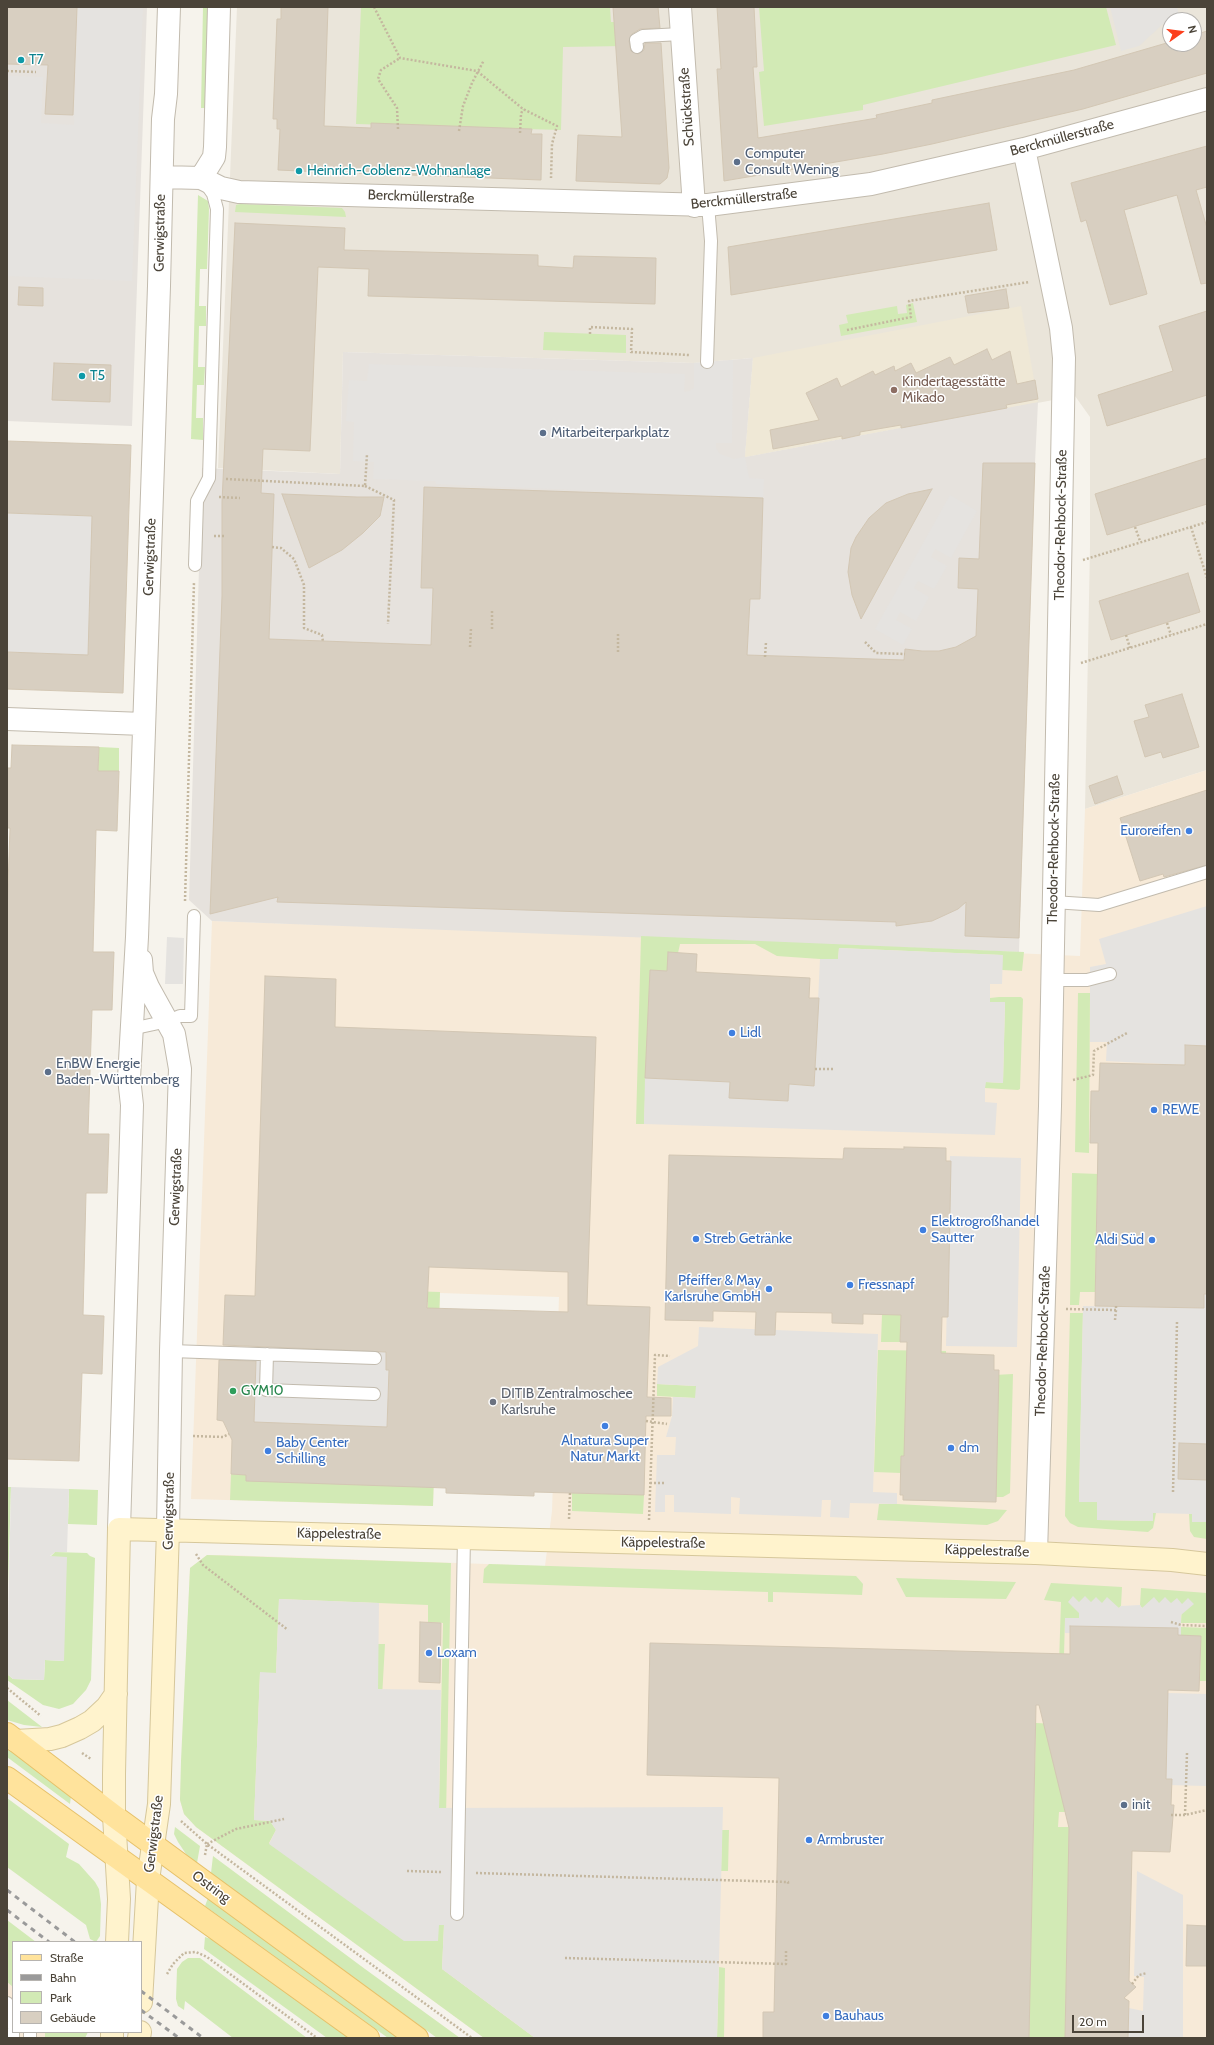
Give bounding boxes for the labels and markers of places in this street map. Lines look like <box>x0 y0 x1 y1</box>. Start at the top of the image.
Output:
place label: T7 <box>29 52 44 68</box>
marker: T7 <box>16 55 26 65</box>
place label: Computer Consult Wening <box>745 146 839 178</box>
marker: Computer Consult Wening <box>732 157 742 167</box>
place label: Heinrich-Coblenz-Wohnanlage <box>307 163 491 179</box>
marker: Heinrich-Coblenz-Wohnanlage <box>294 166 304 176</box>
place label: T5 <box>90 368 105 384</box>
marker: T5 <box>77 371 87 381</box>
place label: Kindertagesstätte Mikado <box>902 374 1005 406</box>
marker: Kindertagesstätte Mikado <box>889 385 899 395</box>
place label: Mitarbeiterparkplatz <box>551 425 669 441</box>
marker: Mitarbeiterparkplatz <box>538 428 548 438</box>
place label: Euroreifen <box>1120 823 1181 839</box>
marker: Euroreifen <box>1184 826 1194 836</box>
place label: Lidl <box>740 1025 761 1041</box>
marker: Lidl <box>727 1028 737 1038</box>
place label: EnBW Energie Baden-Württemberg <box>56 1056 179 1088</box>
marker: EnBW Energie Baden-Württemberg <box>43 1067 53 1077</box>
place label: REWE <box>1162 1102 1199 1118</box>
marker: REWE <box>1149 1105 1159 1115</box>
place label: Elektrogroßhandel Sautter <box>931 1214 1039 1246</box>
marker: Elektrogroßhandel Sautter <box>918 1225 928 1235</box>
place label: Streb Getränke <box>704 1231 792 1247</box>
place label: Aldi Süd <box>1095 1232 1144 1248</box>
marker: Streb Getränke <box>691 1234 701 1244</box>
marker: Aldi Süd <box>1147 1235 1157 1245</box>
place label: Pfeiffer & May Karlsruhe GmbH <box>664 1273 761 1306</box>
place label: Fressnapf <box>858 1277 915 1293</box>
marker: Fressnapf <box>845 1280 855 1290</box>
marker: Pfeiffer & May Karlsruhe GmbH <box>764 1284 774 1294</box>
place label: GYM10 <box>241 1383 284 1399</box>
marker: GYM10 <box>228 1386 238 1396</box>
place label: DITIB Zentralmoschee Karlsruhe <box>501 1386 633 1418</box>
marker: DITIB Zentralmoschee Karlsruhe <box>488 1397 498 1407</box>
marker: Alnatura Super Natur Markt <box>600 1421 610 1431</box>
place label: Alnatura Super Natur Markt <box>561 1433 649 1466</box>
place label: Baby Center Schilling <box>276 1435 348 1468</box>
place label: dm <box>959 1440 979 1456</box>
marker: dm <box>946 1443 956 1453</box>
marker: Baby Center Schilling <box>263 1446 273 1456</box>
place label: Loxam <box>437 1645 477 1661</box>
marker: Loxam <box>424 1648 434 1658</box>
place label: init <box>1132 1797 1150 1813</box>
marker: init <box>1119 1800 1129 1810</box>
place label: Armbruster <box>817 1832 884 1848</box>
marker: Armbruster <box>804 1835 814 1845</box>
place label: Bauhaus <box>834 2008 884 2024</box>
marker: Bauhaus <box>821 2011 831 2021</box>

